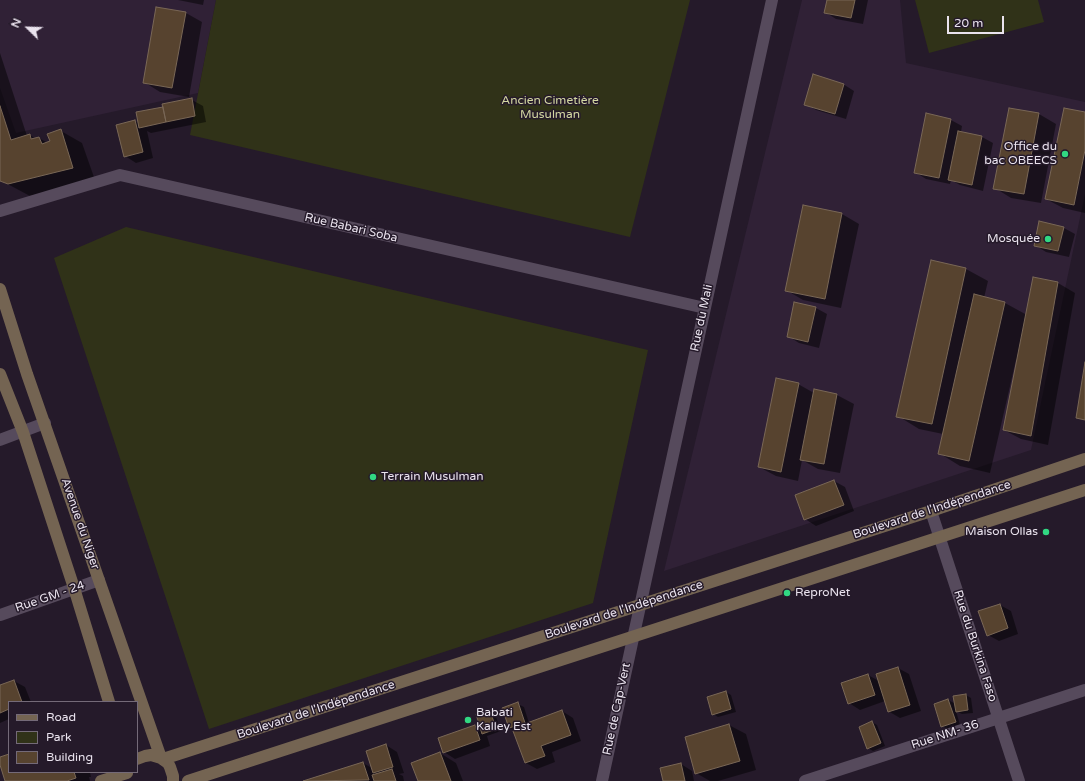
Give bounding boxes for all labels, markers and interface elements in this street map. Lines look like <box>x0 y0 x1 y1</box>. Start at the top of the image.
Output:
north arrow <box>8 8 48 48</box>
scale bar <box>949 8 1006 34</box>
text: 20 m <box>954 16 983 30</box>
text: N <box>9 17 24 30</box>
park label: Ancien Cimetière Musulman <box>501 94 599 122</box>
place label: Office du bac OBEECS <box>984 140 1057 168</box>
marker: Office du bac OBEECS <box>1060 149 1070 159</box>
street label: Rue Babari Soba <box>303 210 399 246</box>
place label: Mosquée <box>987 232 1040 246</box>
marker: Mosquée <box>1043 234 1053 244</box>
street label: Rue du Mali <box>688 283 716 353</box>
place label: Terrain Musulman <box>381 470 484 484</box>
marker: Terrain Musulman <box>368 472 378 482</box>
street label: Avenue du Niger <box>58 476 102 572</box>
street label: Boulevard de l'Indépendance <box>851 478 1013 542</box>
place label: Maison Ollas <box>965 525 1038 539</box>
marker: Maison Ollas <box>1041 527 1051 537</box>
street label: Rue GM - 24 <box>13 578 87 616</box>
street label: Boulevard de l'Indépendance <box>543 578 705 642</box>
place label: ReproNet <box>795 586 850 600</box>
marker: ReproNet <box>782 588 792 598</box>
street label: Rue du Burkina Faso <box>950 588 1000 704</box>
street label: Rue de Cap-Vert <box>600 662 634 756</box>
street label: Boulevard de l'Indépendance <box>235 678 397 742</box>
legend <box>8 701 138 773</box>
place label: Babati Kalley Est <box>476 706 531 734</box>
text: Road <box>46 710 76 724</box>
marker: Babati Kalley Est <box>463 715 473 725</box>
street label: Rue NM- 36 <box>909 717 981 753</box>
text: Park <box>46 730 72 744</box>
text: Building <box>46 750 93 764</box>

